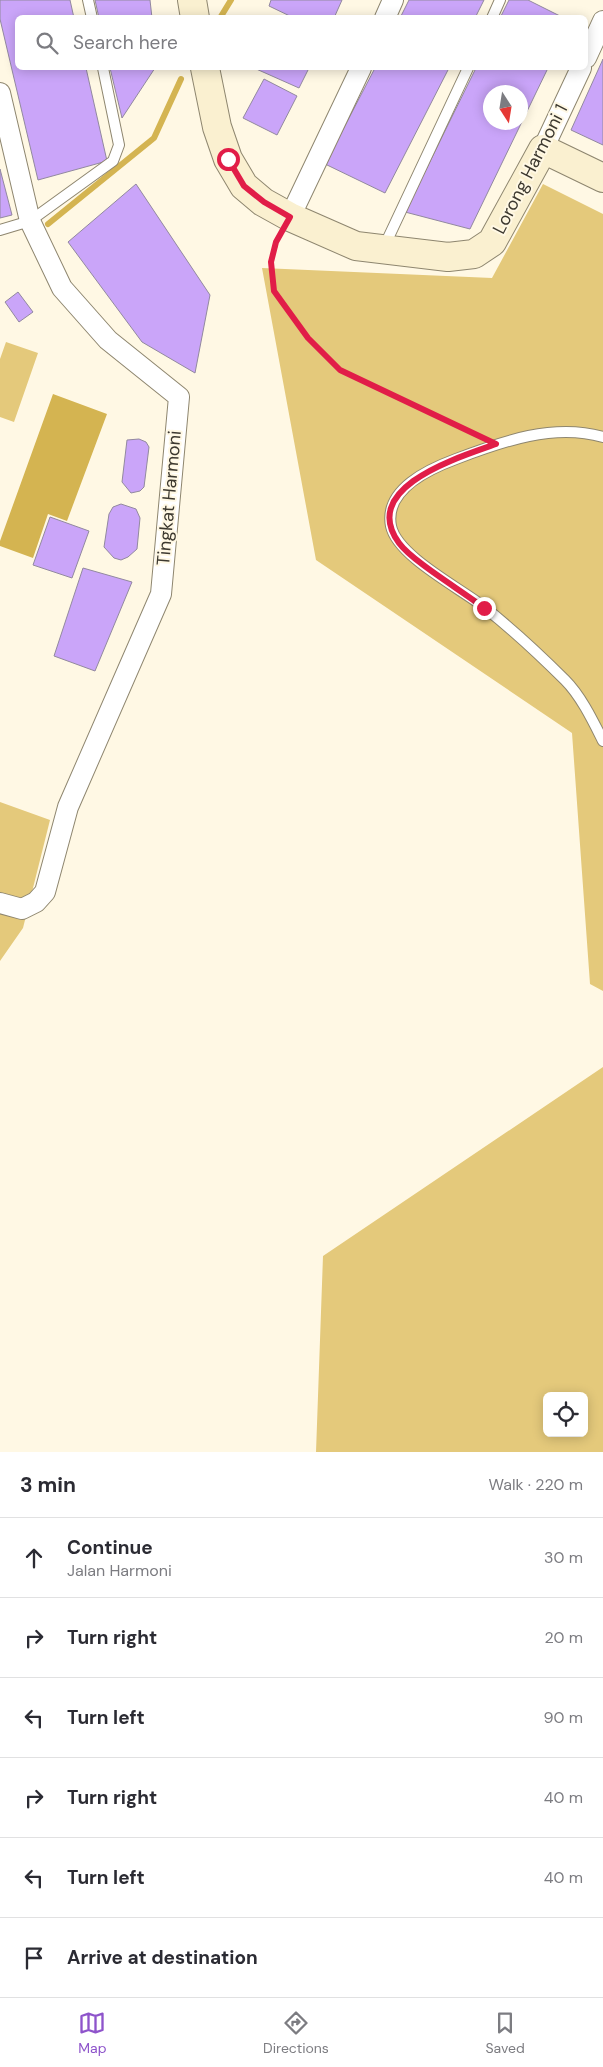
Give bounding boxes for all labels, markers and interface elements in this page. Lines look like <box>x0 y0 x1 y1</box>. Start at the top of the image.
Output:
search box <box>15 15 588 70</box>
icon: search <box>33 29 61 57</box>
text: Search here <box>73 30 178 55</box>
north arrow <box>483 85 528 130</box>
street label: Lorong Harmoni 1 <box>487 100 573 238</box>
route start <box>217 148 240 171</box>
street label: Tingkat Harmoni <box>151 430 187 566</box>
route end <box>473 597 496 620</box>
map controls <box>543 1392 588 1437</box>
button: locate <box>543 1392 588 1437</box>
text: 3 min <box>20 1471 76 1499</box>
text: Walk · 220 m <box>489 1474 583 1495</box>
text: Continue <box>67 1535 153 1560</box>
icon: ahead <box>20 1544 48 1572</box>
text: 30 m <box>544 1547 583 1568</box>
text: Jalan Harmoni <box>67 1560 172 1581</box>
icon: right <box>20 1624 48 1652</box>
text: Turn right <box>67 1625 157 1650</box>
text: 20 m <box>544 1627 583 1648</box>
icon: left <box>20 1704 48 1732</box>
text: Turn left <box>67 1705 145 1730</box>
text: 90 m <box>543 1707 583 1728</box>
icon: right <box>20 1784 48 1812</box>
text: Turn right <box>67 1785 157 1810</box>
text: 40 m <box>544 1787 583 1808</box>
icon: left <box>20 1864 48 1892</box>
text: Turn left <box>67 1865 145 1890</box>
text: 40 m <box>544 1867 583 1888</box>
icon: arrive <box>20 1944 48 1972</box>
text: Arrive at destination <box>67 1945 258 1970</box>
tab: Map <box>78 2009 106 2057</box>
tab: Directions <box>263 2009 329 2057</box>
tab: Saved <box>485 2009 525 2057</box>

